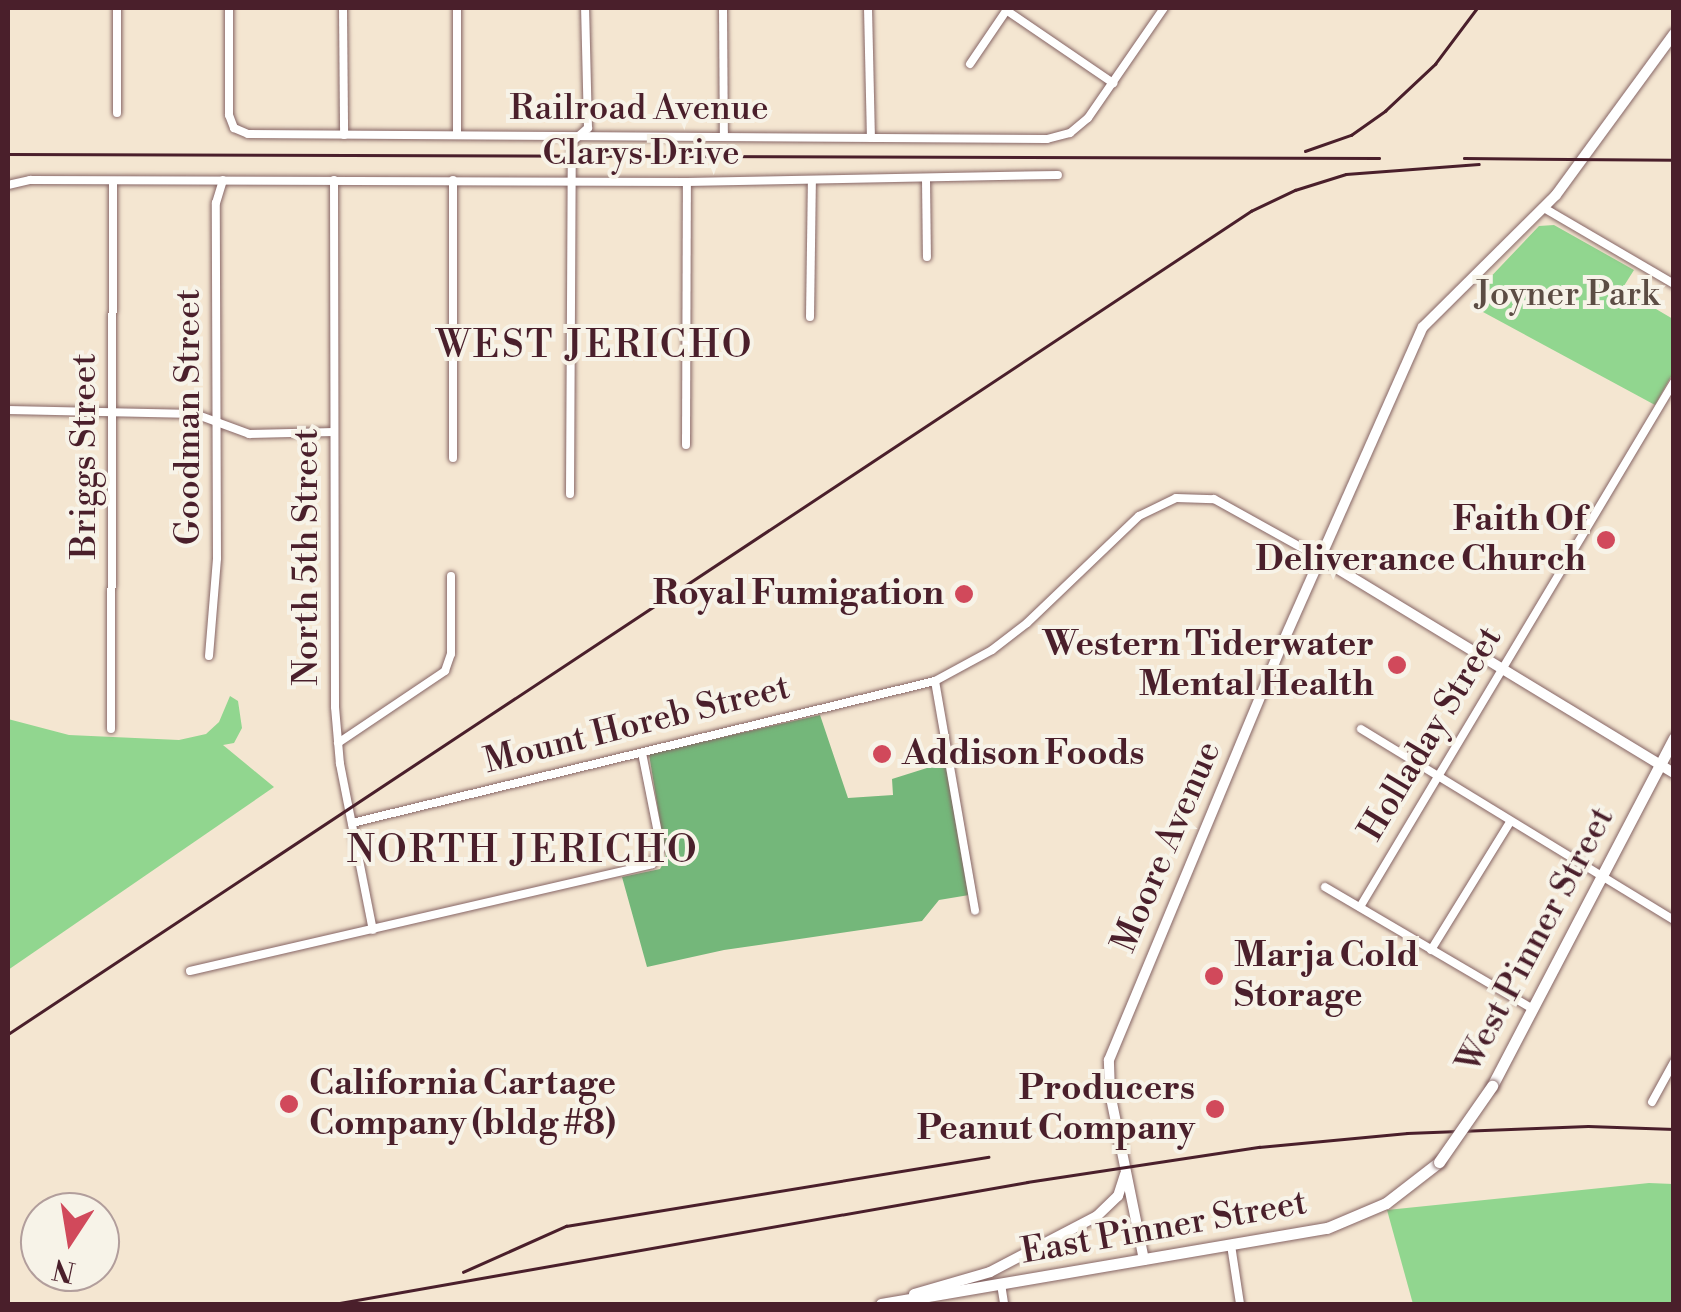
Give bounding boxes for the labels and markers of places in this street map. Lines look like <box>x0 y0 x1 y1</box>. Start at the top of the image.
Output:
place label: Faith Of Deliverance Church <box>1256 499 1586 581</box>
marker: Faith Of Deliverance Church <box>1595 529 1617 551</box>
place label: Royal Fumigation <box>653 573 944 615</box>
marker: Royal Fumigation <box>953 583 975 605</box>
place label: Western Tiderwater Mental Health <box>1043 624 1374 706</box>
marker: Western Tiderwater Mental Health <box>1384 652 1410 678</box>
place label: Addison Foods <box>902 733 1145 775</box>
marker: Addison Foods <box>871 743 893 765</box>
place label: Marja Cold Storage <box>1234 935 1419 1017</box>
marker: Marja Cold Storage <box>1203 965 1225 987</box>
place label: California Cartage Company (bldg #8) <box>309 1063 616 1145</box>
place label: Producers Peanut Company <box>917 1068 1195 1150</box>
marker: California Cartage Company (bldg #8) <box>278 1093 300 1115</box>
marker: Producers Peanut Company <box>1204 1098 1226 1120</box>

